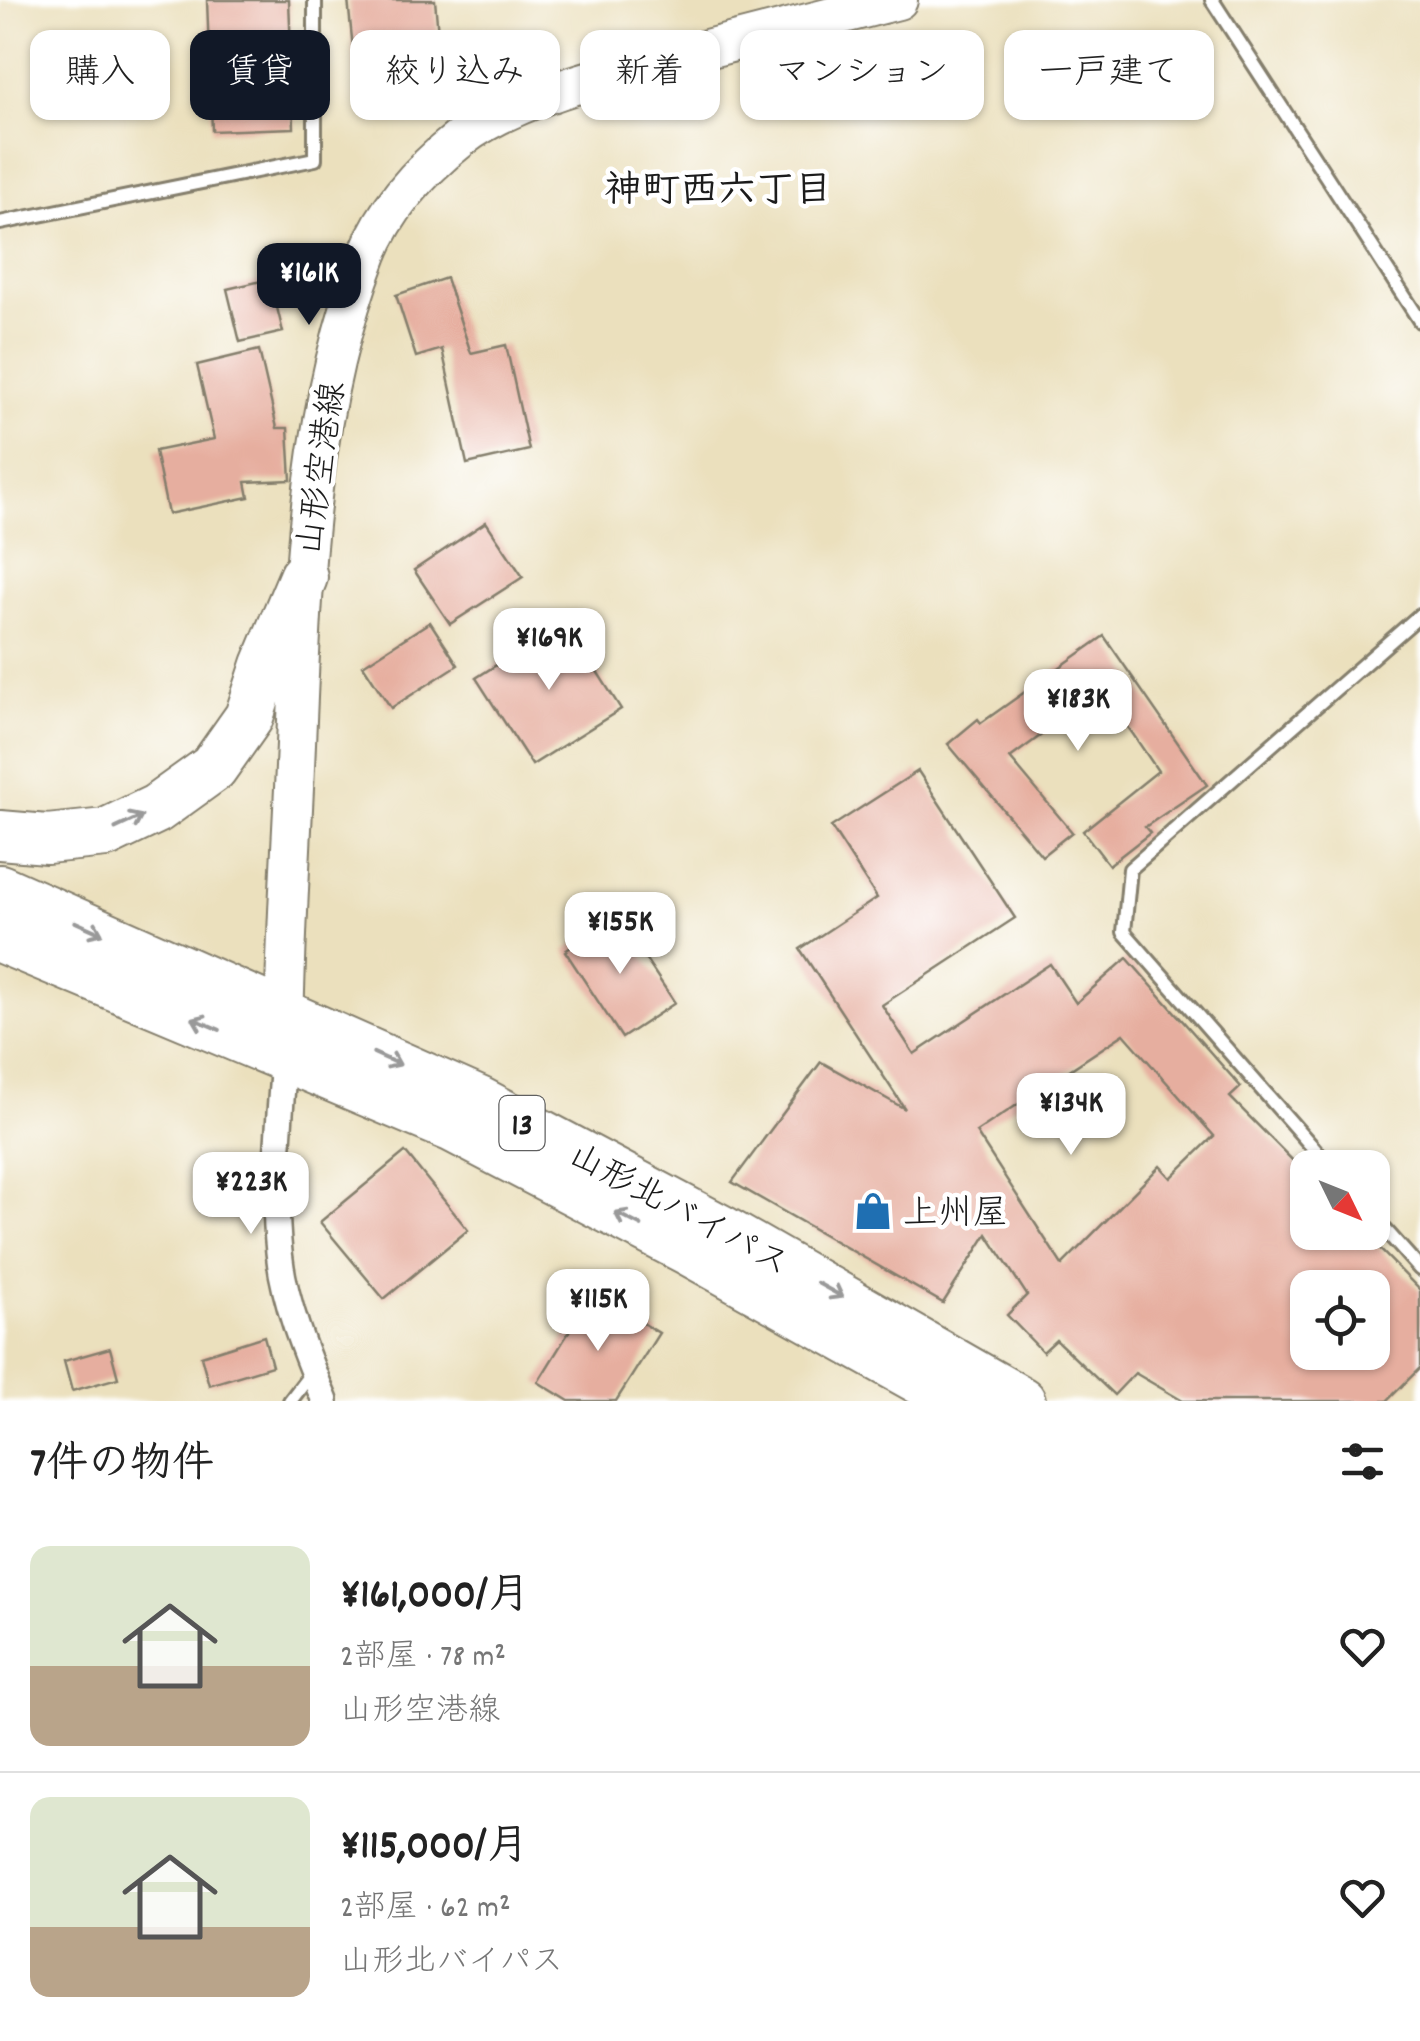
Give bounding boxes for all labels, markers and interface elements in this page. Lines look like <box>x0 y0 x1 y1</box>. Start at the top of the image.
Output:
chip: 購入 <box>30 30 170 120</box>
chip: 賃貸 <box>190 30 330 120</box>
chip: 絞り込み <box>350 30 560 120</box>
chip: 新着 <box>580 30 720 120</box>
chip: マンション <box>740 30 984 120</box>
chip: 一戸建て <box>1004 30 1214 120</box>
district label: 神町西六丁目 <box>604 166 832 221</box>
pin: ¥161K <box>239 243 379 328</box>
text: ¥161K <box>279 252 339 298</box>
street label: 山形空港線 <box>287 379 361 559</box>
pin: ¥169K <box>479 608 619 693</box>
text: ¥169K <box>515 617 583 663</box>
pin: ¥183K <box>1008 669 1148 754</box>
text: ¥183K <box>1046 678 1110 724</box>
one-way arrow <box>114 811 144 830</box>
pin: ¥155K <box>550 892 690 977</box>
text: ¥155K <box>587 901 653 947</box>
one-way arrow <box>73 920 104 938</box>
one-way arrow <box>191 1014 222 1032</box>
one-way arrow <box>371 1051 402 1069</box>
pin: ¥134K <box>1001 1073 1141 1158</box>
text: ¥134K <box>1039 1082 1103 1128</box>
road number: 13 <box>500 1096 544 1150</box>
street label: 山形北バイパス <box>558 1133 797 1292</box>
north arrow <box>1290 1150 1390 1250</box>
map controls <box>1290 1150 1390 1370</box>
pin: ¥223K <box>181 1152 321 1237</box>
text: ¥223K <box>215 1161 287 1207</box>
shop icon: 上州屋 <box>852 1190 894 1232</box>
place label: 上州屋 <box>903 1191 1008 1241</box>
one-way arrow <box>613 1209 643 1228</box>
pin: ¥115K <box>528 1269 668 1354</box>
button: locate <box>1290 1270 1390 1370</box>
text: ¥115K <box>568 1278 628 1324</box>
one-way arrow <box>815 1280 844 1300</box>
icon: filters <box>1335 1434 1390 1489</box>
text: 7件の物件 <box>30 1437 214 1497</box>
text: ¥161,000/月 <box>340 1568 530 1628</box>
icon: home <box>110 1586 230 1706</box>
icon: heart <box>1335 1619 1390 1674</box>
text: 2部屋 · 78 m² <box>340 1636 506 1682</box>
text: 山形空港線 <box>340 1690 500 1736</box>
text: ¥115,000/月 <box>340 1819 529 1879</box>
icon: home <box>110 1837 230 1957</box>
icon: heart <box>1335 1870 1390 1925</box>
text: 2部屋 · 62 m² <box>340 1887 511 1933</box>
text: 山形北バイパス <box>340 1941 563 1987</box>

